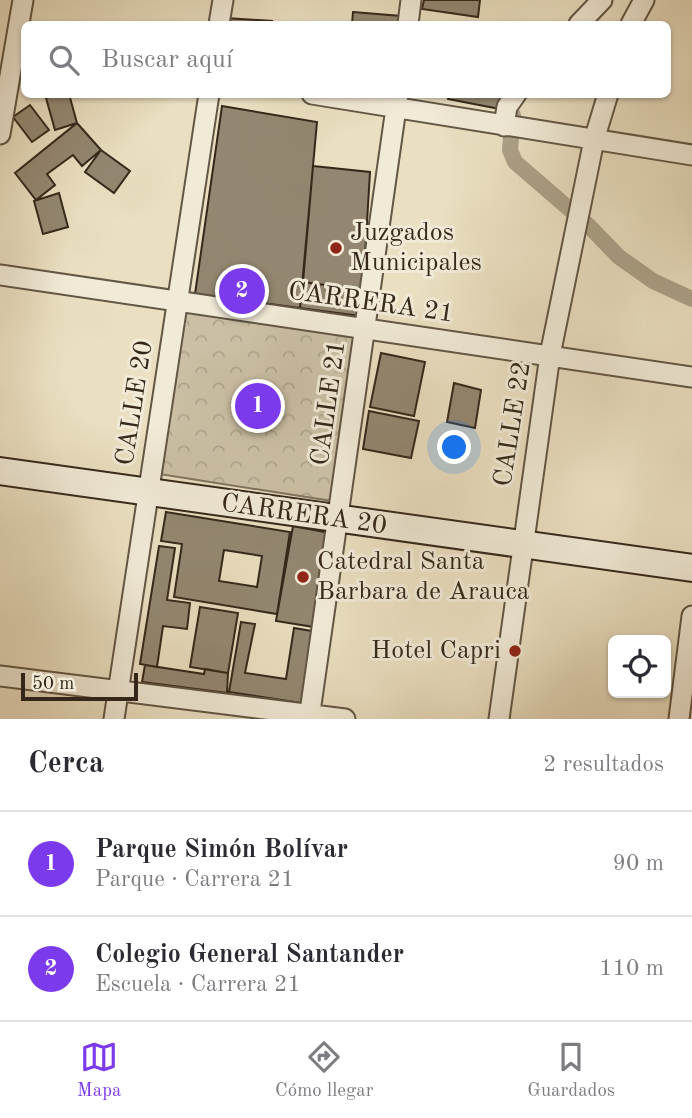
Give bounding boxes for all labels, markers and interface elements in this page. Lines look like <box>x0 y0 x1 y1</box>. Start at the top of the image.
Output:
search box <box>21 21 671 98</box>
icon: search <box>45 41 83 79</box>
text: Buscar aquí <box>101 47 233 73</box>
place label: Juzgados Municipales <box>350 220 482 276</box>
marker: Juzgados Municipales <box>328 240 344 256</box>
pin: 2 <box>219 265 265 317</box>
street label: CARRERA 21 <box>286 279 456 327</box>
street label: CALLE 20 <box>112 339 158 467</box>
street label: CALLE 21 <box>307 339 351 467</box>
street label: CALLE 22 <box>490 360 536 488</box>
pin: 1 <box>235 380 281 432</box>
your location <box>437 430 471 464</box>
street label: CARRERA 20 <box>219 491 389 539</box>
place label: Catedral Santa Barbara de Arauca <box>317 549 530 605</box>
marker: Catedral Santa Barbara de Arauca <box>295 569 311 585</box>
map controls <box>608 635 671 698</box>
button: locate <box>608 635 671 698</box>
place label: Hotel Capri <box>371 638 501 664</box>
marker: Hotel Capri <box>507 643 523 659</box>
scale bar <box>21 670 138 702</box>
text: 50 m <box>32 675 74 694</box>
text: Cerca <box>28 749 104 779</box>
text: 2 resultados <box>543 753 664 776</box>
text: Parque Simón Bolívar <box>95 837 348 863</box>
text: 1 <box>44 852 58 875</box>
text: 90 m <box>613 852 664 875</box>
text: Parque · Carrera 21 <box>95 868 294 891</box>
text: Colegio General Santander <box>95 942 404 968</box>
text: 2 <box>44 957 58 980</box>
text: 110 m <box>599 957 664 980</box>
text: Escuela · Carrera 21 <box>95 973 301 996</box>
tab: Mapa <box>77 1038 121 1103</box>
tab: Cómo llegar <box>275 1038 374 1103</box>
tab: Guardados <box>527 1038 615 1103</box>

